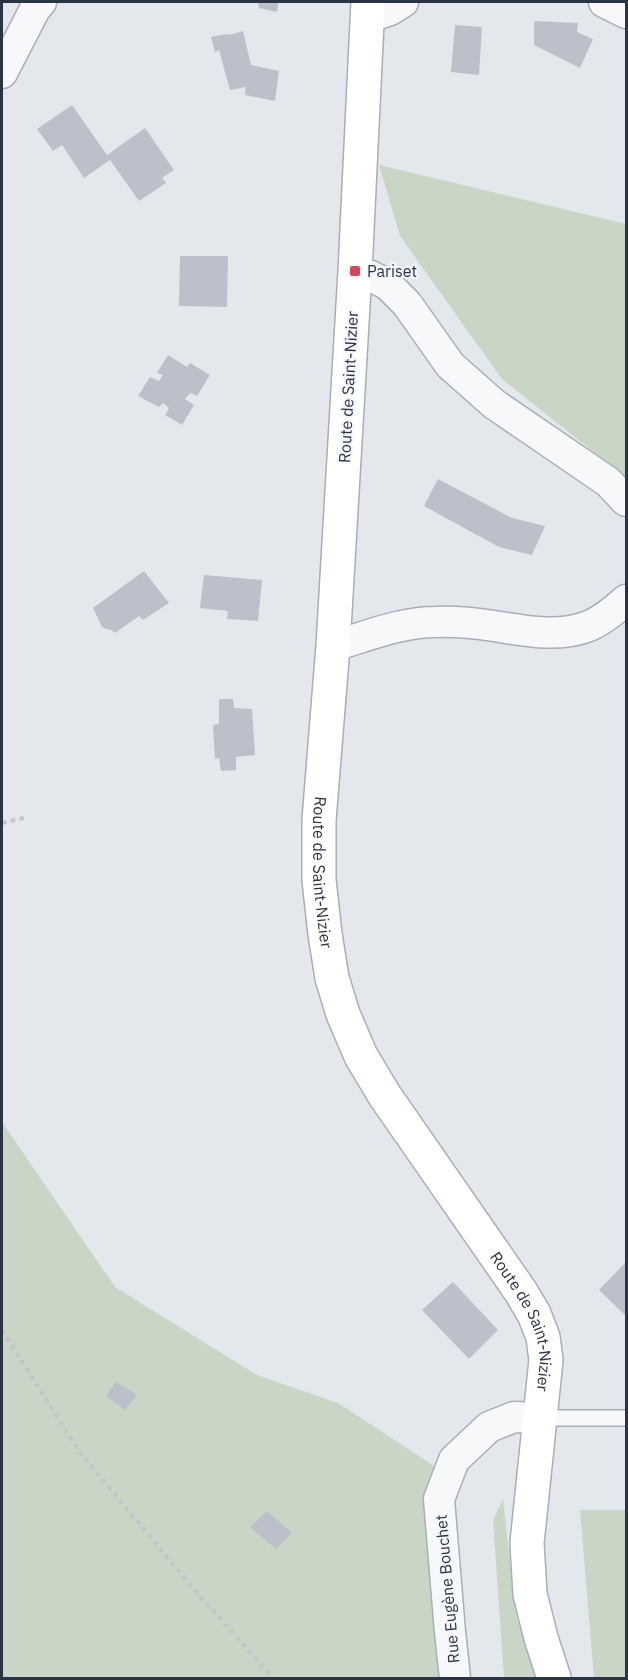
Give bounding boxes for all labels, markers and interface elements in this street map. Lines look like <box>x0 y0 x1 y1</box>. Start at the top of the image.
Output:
place label: Pariset <box>367 261 417 281</box>
marker: Pariset <box>348 264 362 278</box>
street label: Route de Saint-Nizier <box>334 310 362 463</box>
street label: Route de Saint-Nizier <box>309 796 337 950</box>
street label: Route de Saint-Nizier <box>486 1248 556 1393</box>
street label: Rue Eugène Bouchet <box>431 1514 463 1664</box>

